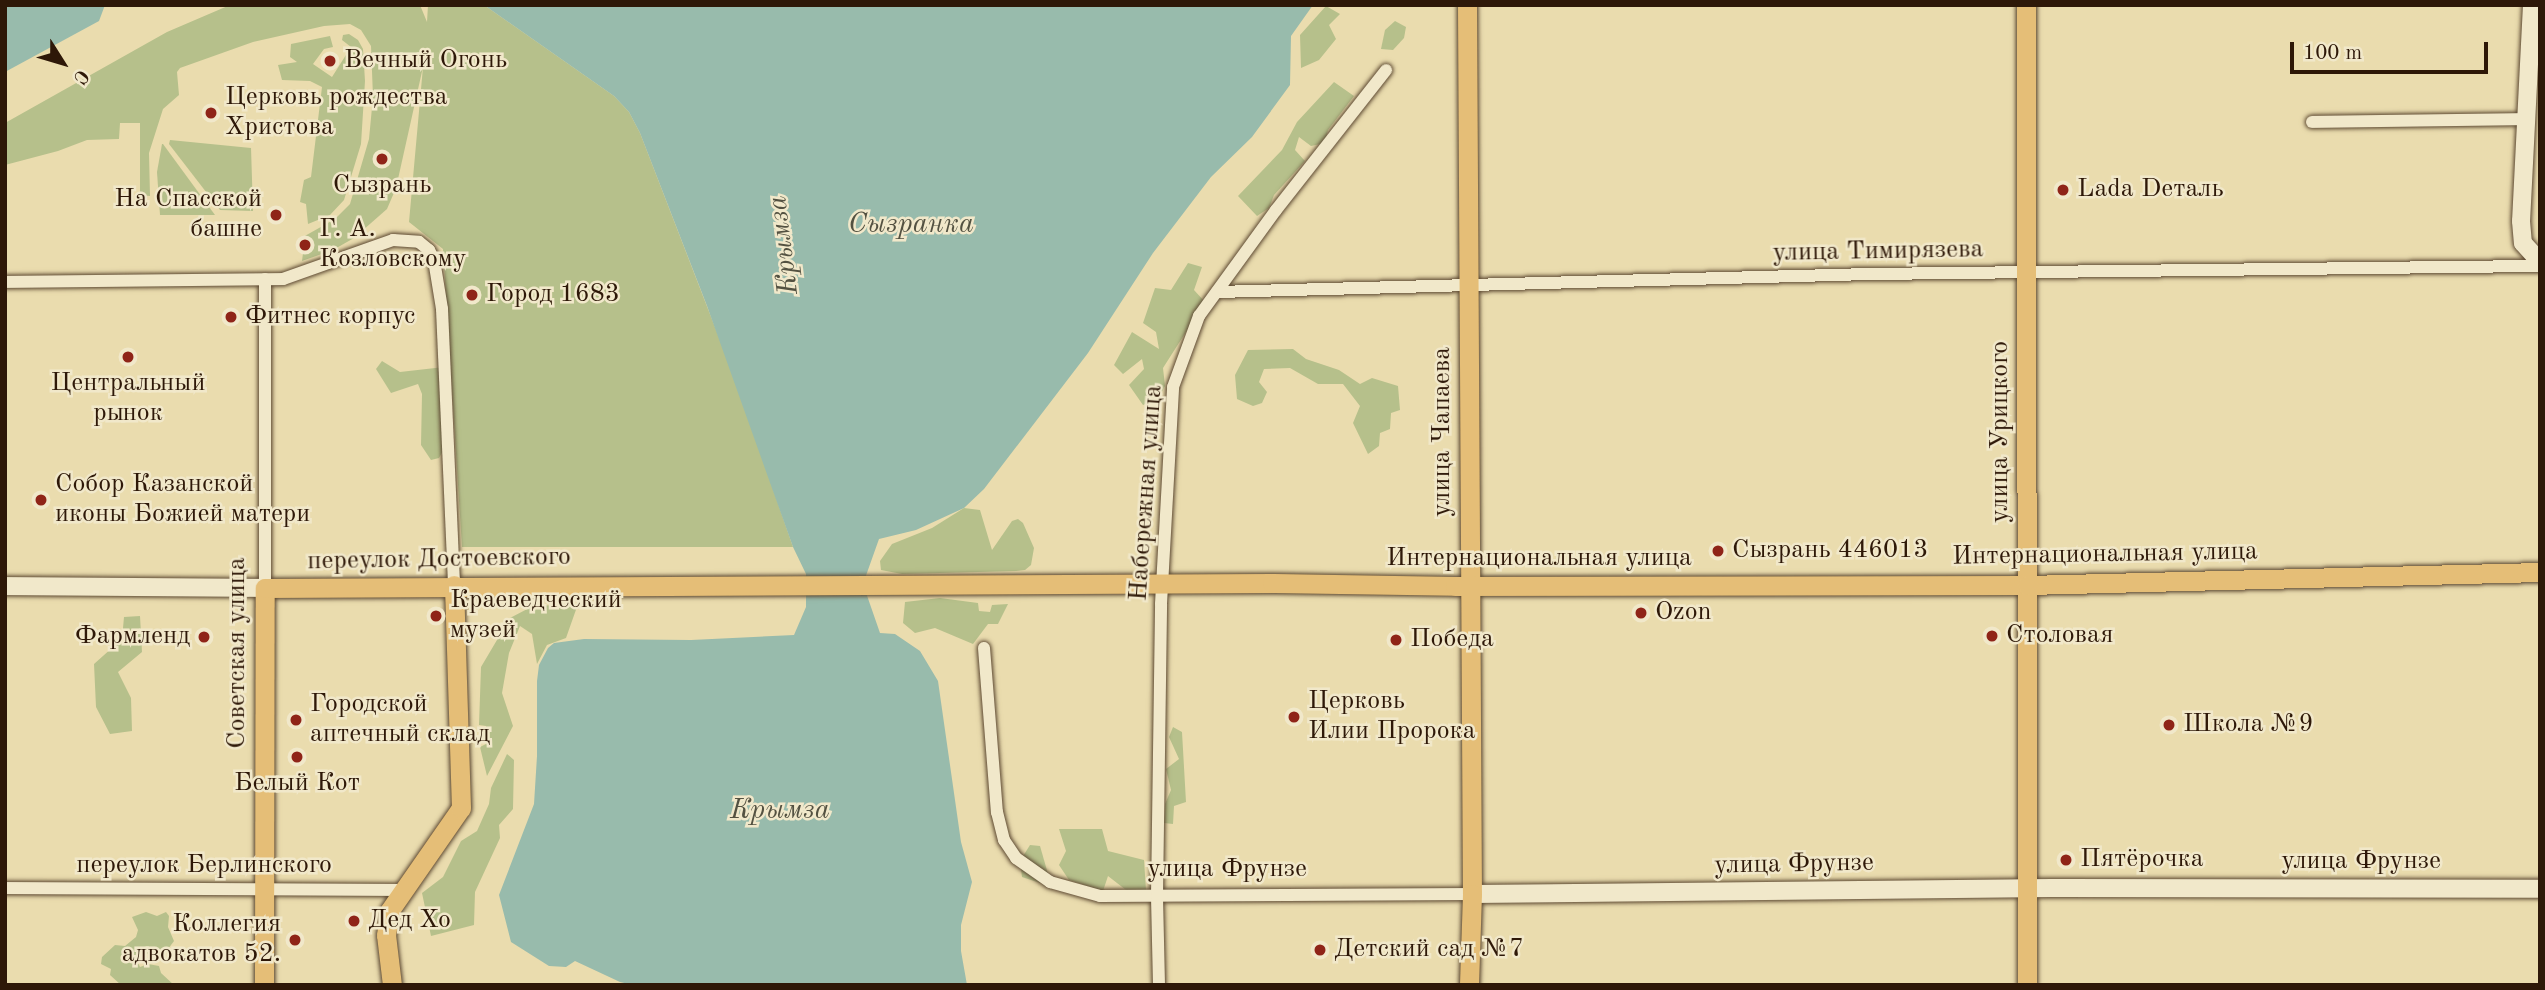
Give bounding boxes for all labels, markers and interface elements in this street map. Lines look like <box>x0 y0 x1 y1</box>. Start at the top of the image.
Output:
north arrow <box>28 28 98 98</box>
scale bar <box>2293 28 2491 72</box>
text: 100 m <box>2303 43 2362 64</box>
place label: Вечный Огонь <box>344 45 507 77</box>
marker: Вечный Огонь <box>322 53 338 69</box>
text: С <box>69 65 92 87</box>
place label: Церковь рождества Христова <box>225 82 448 144</box>
marker: Церковь рождества Христова <box>203 105 219 121</box>
marker: Сызрань <box>374 151 390 167</box>
place label: Сызрань <box>333 170 431 202</box>
place label: Lada Dеталь <box>2077 174 2224 206</box>
marker: Lada Dеталь <box>2055 182 2071 198</box>
place label: На Спасской башне <box>114 184 262 246</box>
water label: Крымза <box>761 194 807 296</box>
marker: На Спасской башне <box>268 207 284 223</box>
water label: Сызранка <box>848 208 974 242</box>
place label: Г. А. Козловскому <box>319 214 467 276</box>
street label: улица Тимирязева <box>1772 235 1984 269</box>
marker: Г. А. Козловскому <box>297 237 313 253</box>
place label: Город 1683 <box>486 279 620 311</box>
marker: Город 1683 <box>464 287 480 303</box>
place label: Фитнес корпус <box>245 301 415 333</box>
marker: Фитнес корпус <box>223 309 239 325</box>
street label: улица Урицкого <box>1985 341 2017 523</box>
street label: улица Чапаева <box>1427 347 1459 517</box>
marker: Центральный рынок <box>120 349 136 365</box>
place label: Центральный рынок <box>51 368 205 430</box>
street label: Набережная улица <box>1124 384 1170 602</box>
place label: Собор Казанской иконы Божией матери <box>55 469 310 530</box>
marker: Собор Казанской иконы Божией матери <box>33 492 49 508</box>
place label: Сызрань 446013 <box>1732 535 1928 567</box>
street label: Интернациональная улица <box>1952 537 2258 573</box>
street label: переулок Достоевского <box>307 542 571 578</box>
street label: Интернациональная улица <box>1386 543 1692 575</box>
marker: Сызрань 446013 <box>1710 543 1726 559</box>
street label: Советская улица <box>222 557 254 749</box>
place label: Краеведческий музей <box>450 585 622 646</box>
place label: Ozon <box>1655 597 1712 629</box>
marker: Ozon <box>1633 605 1649 621</box>
marker: Краеведческий музей <box>428 608 444 624</box>
place label: Столовая <box>2006 620 2113 652</box>
place label: Фармленд <box>75 621 190 653</box>
place label: Победа <box>1410 624 1494 656</box>
marker: Столовая <box>1984 628 2000 644</box>
marker: Фармленд <box>196 629 212 645</box>
marker: Победа <box>1388 632 1404 648</box>
place label: Церковь Илии Пророка <box>1308 686 1475 748</box>
place label: Городской аптечный склад <box>310 689 490 750</box>
marker: Церковь Илии Пророка <box>1286 709 1302 725</box>
place label: Школа №9 <box>2183 709 2314 741</box>
marker: Городской аптечный склад <box>288 712 304 728</box>
marker: Школа №9 <box>2161 717 2177 733</box>
marker: Белый Кот <box>289 749 305 765</box>
place label: Белый Кот <box>234 768 360 800</box>
water label: Крымза <box>730 794 830 828</box>
place label: Пятёрочка <box>2080 844 2203 876</box>
street label: улица Фрунзе <box>2281 846 2441 878</box>
street label: улица Фрунзе <box>1714 848 1874 882</box>
street label: переулок Берлинского <box>76 850 332 882</box>
marker: Пятёрочка <box>2058 852 2074 868</box>
street label: улица Фрунзе <box>1147 854 1307 886</box>
place label: Дед Хо <box>368 905 451 937</box>
place label: Коллегия адвокатов 52. <box>122 909 281 970</box>
marker: Дед Хо <box>346 913 362 929</box>
marker: Коллегия адвокатов 52. <box>287 932 303 948</box>
place label: Детский сад №7 <box>1334 934 1524 966</box>
marker: Детский сад №7 <box>1312 942 1328 958</box>

